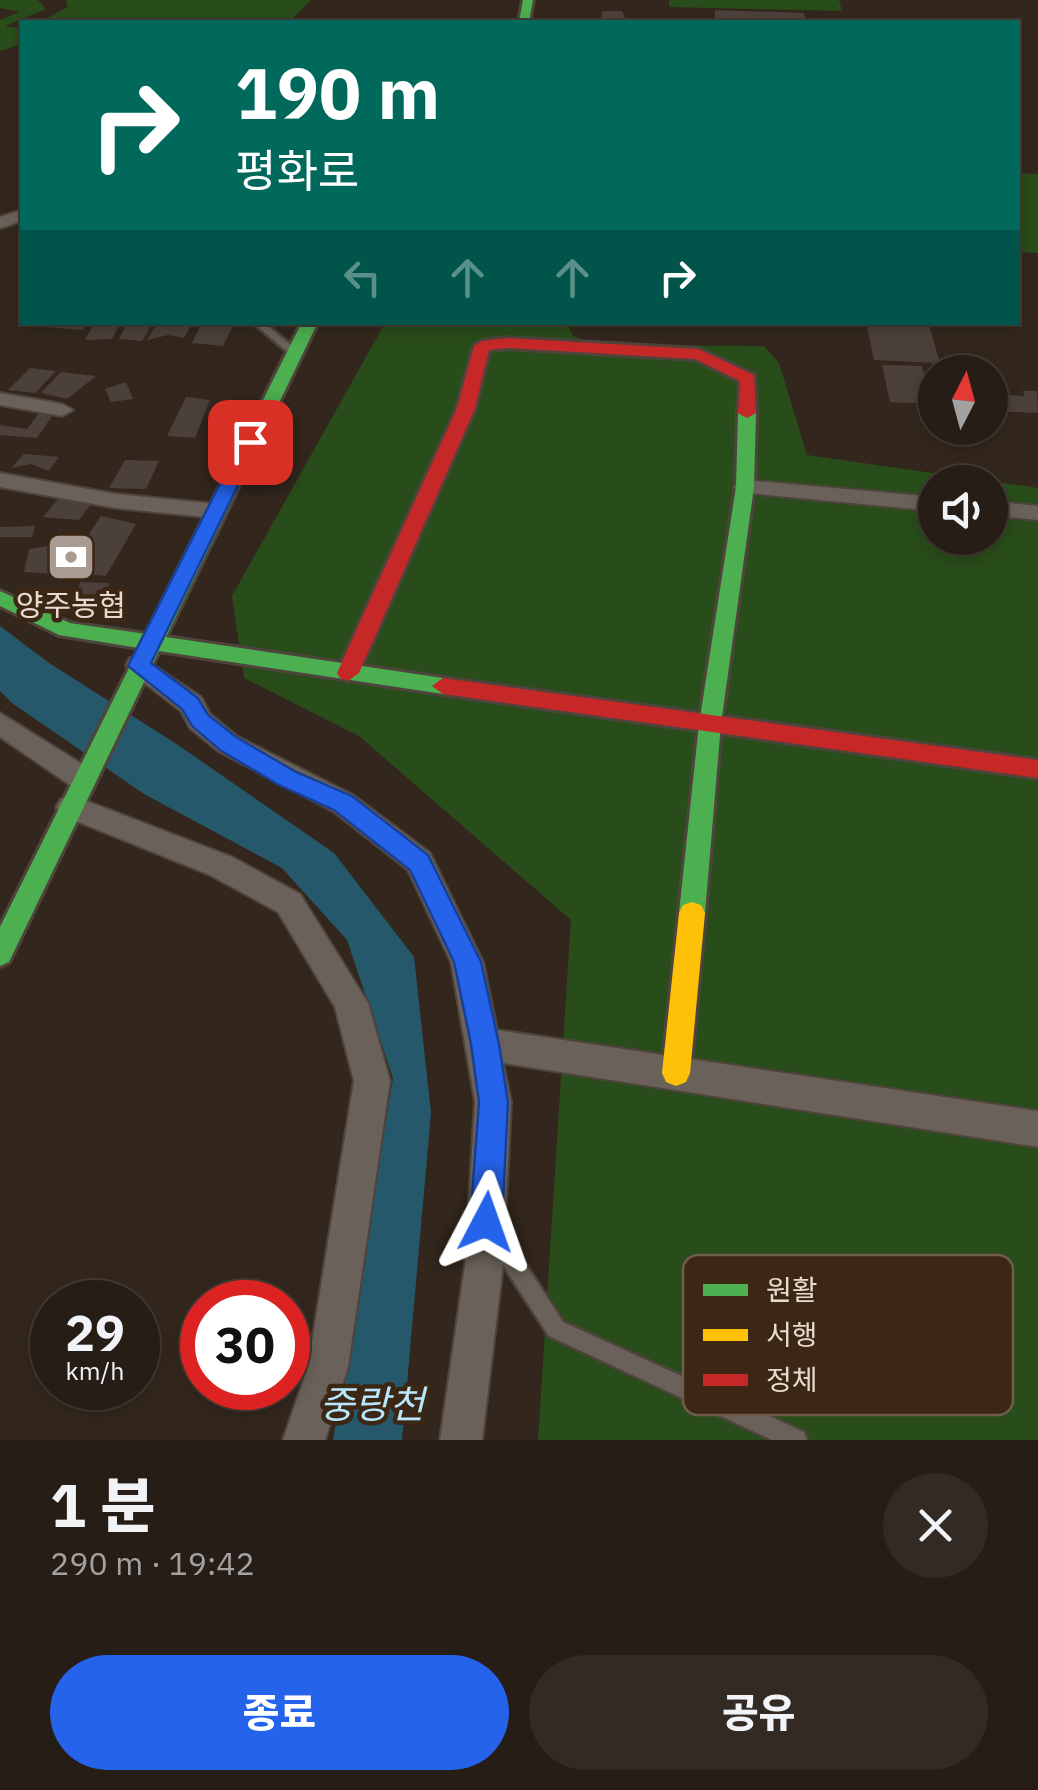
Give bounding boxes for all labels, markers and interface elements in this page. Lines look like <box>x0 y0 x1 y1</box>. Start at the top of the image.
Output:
text: 190 m <box>235 47 440 138</box>
icon: right <box>70 60 200 190</box>
text: 평화로 <box>235 141 359 199</box>
icon: left <box>335 250 390 305</box>
icon: ahead <box>440 250 495 305</box>
icon: ahead <box>545 250 600 305</box>
icon: right <box>650 250 705 305</box>
north arrow <box>918 355 1008 445</box>
map controls <box>918 355 1008 555</box>
pin <box>208 400 293 485</box>
icon: arrive <box>223 415 278 470</box>
button: sound <box>918 465 1008 555</box>
bank icon: 양주농협 <box>45 531 97 583</box>
place label: 양주농협 <box>16 585 126 624</box>
position arrow <box>434 1170 538 1274</box>
legend <box>683 1255 1013 1415</box>
text: 원활 <box>766 1271 818 1308</box>
speed limit sign: 30 <box>180 1280 310 1410</box>
text: 29 <box>65 1300 125 1365</box>
text: 서행 <box>766 1316 818 1353</box>
text: km/h <box>66 1354 124 1387</box>
text: 정체 <box>766 1361 818 1398</box>
water label: 중랑천 <box>320 1379 428 1428</box>
text: 1 분 <box>50 1465 155 1544</box>
button: close <box>883 1473 988 1578</box>
text: 290 m · 19:42 <box>50 1542 255 1584</box>
button: 종료 <box>50 1655 509 1770</box>
button: 공유 <box>529 1655 988 1770</box>

